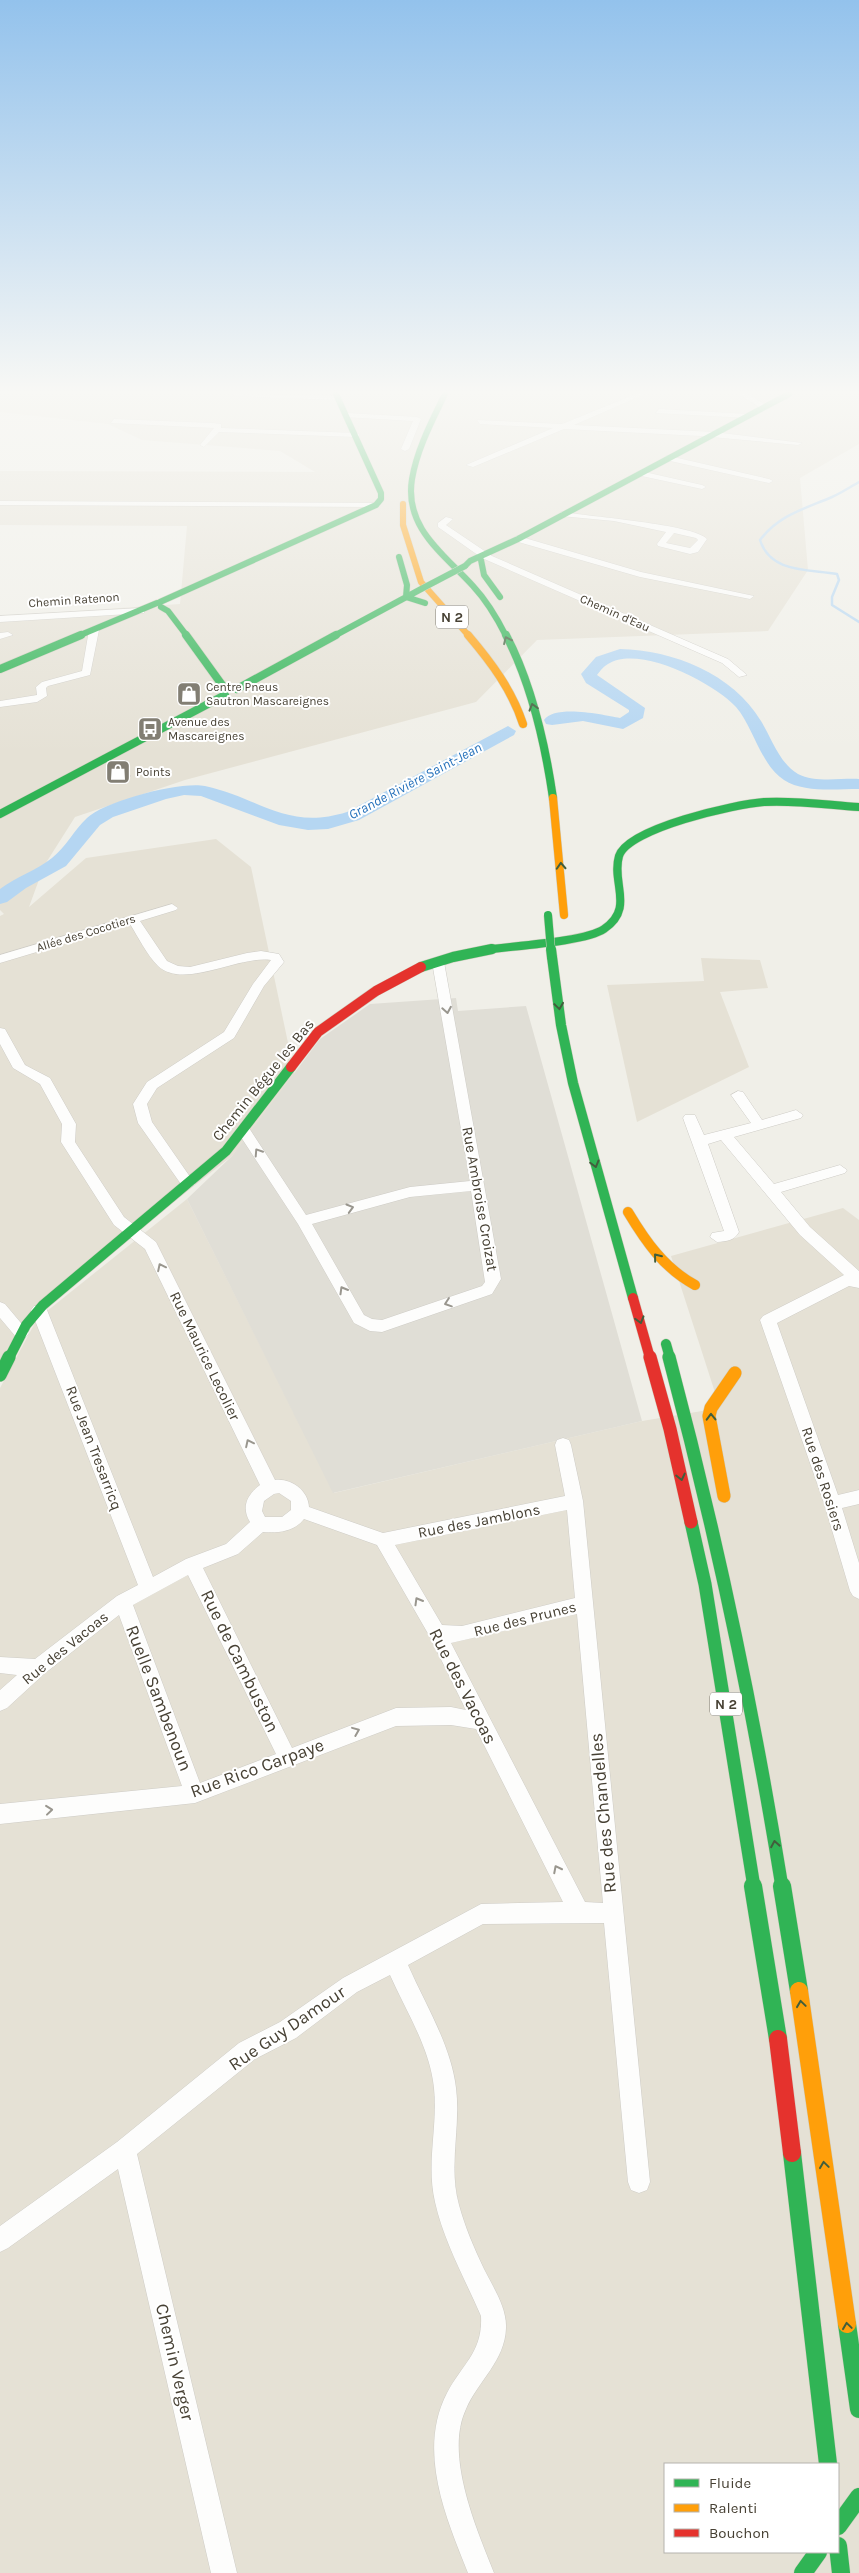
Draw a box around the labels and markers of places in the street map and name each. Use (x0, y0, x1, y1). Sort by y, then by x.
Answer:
place label: Centre Pneus Sautron Mascareignes (206, 680, 329, 708)
shop icon: Centre Pneus Sautron Mascareignes (176, 681, 202, 707)
place label: Avenue des Mascareignes (168, 715, 244, 743)
bus stop icon: Avenue des Mascareignes (137, 716, 163, 742)
shop icon: Points (105, 759, 131, 785)
place label: Points (136, 765, 171, 779)

